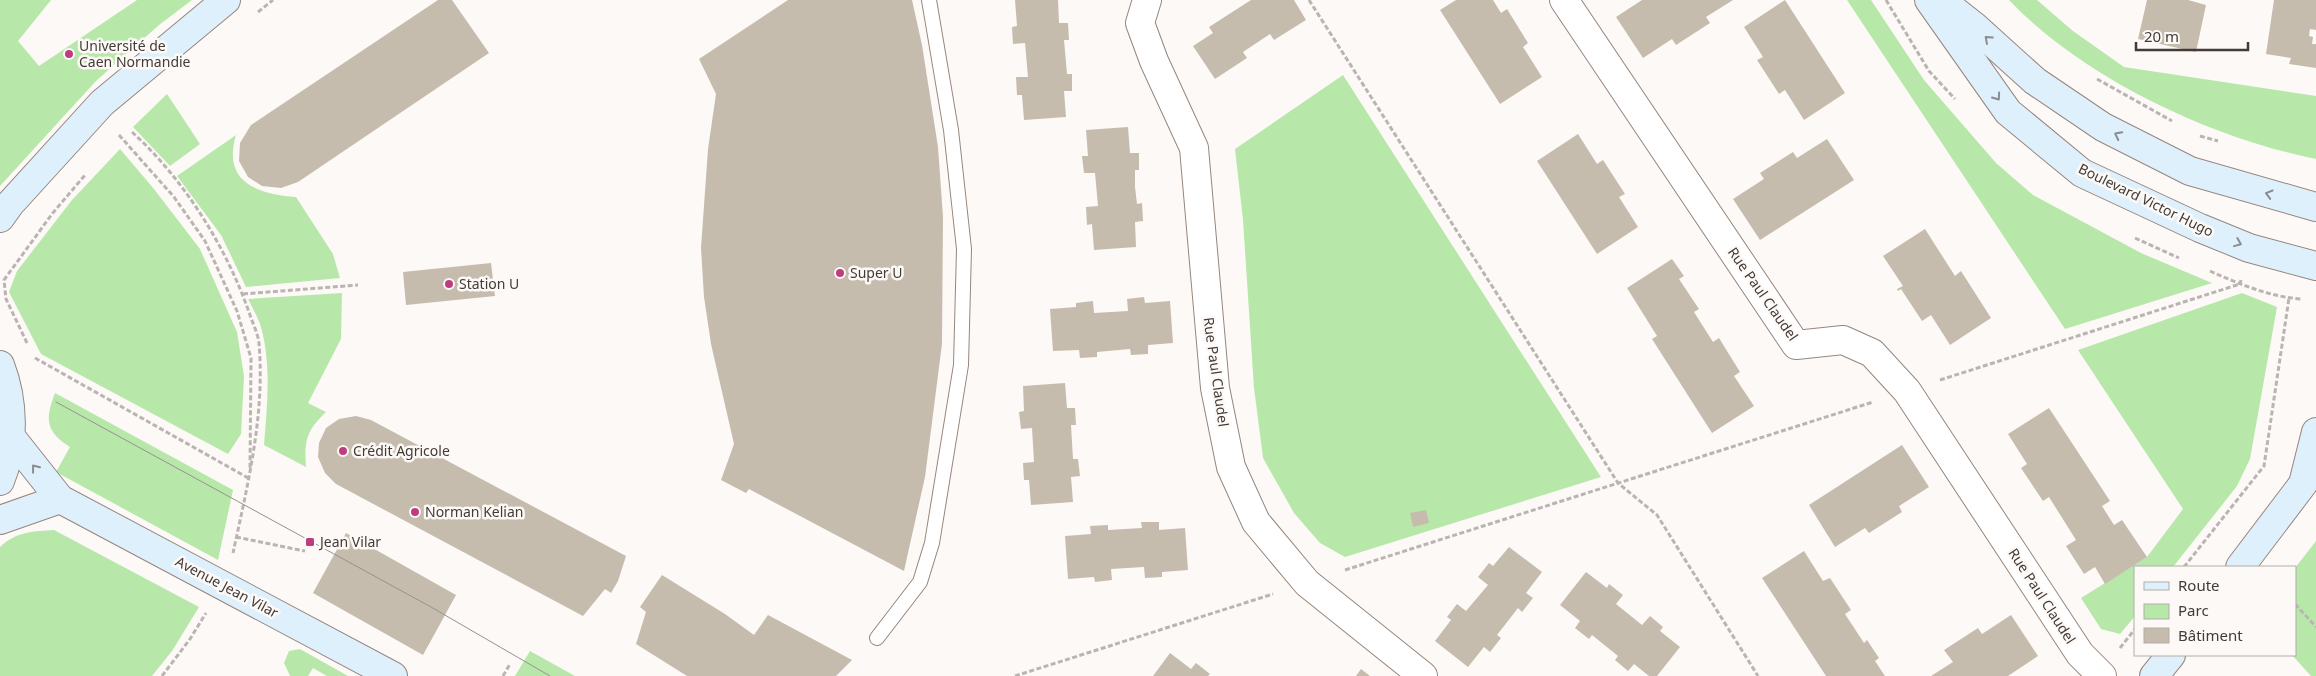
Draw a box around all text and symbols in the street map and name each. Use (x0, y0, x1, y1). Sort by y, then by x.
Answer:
scale bar (2136, 20, 2248, 52)
text: 20 m (2144, 26, 2179, 46)
one-way arrow (1985, 35, 1994, 44)
place label: Université de Caen Normandie (79, 36, 191, 71)
marker: Université de Caen Normandie (63, 48, 75, 60)
one-way arrow (1992, 91, 2000, 100)
one-way arrow (2115, 131, 2124, 141)
street label: Boulevard Victor Hugo (2076, 159, 2217, 241)
one-way arrow (2265, 189, 2274, 199)
one-way arrow (2233, 237, 2242, 247)
street label: Rue Paul Claudel (1724, 243, 1803, 344)
place label: Super U (850, 263, 903, 282)
marker: Super U (834, 267, 846, 279)
place label: Station U (459, 274, 519, 293)
marker: Station U (443, 278, 455, 290)
street label: Rue Paul Claudel (1199, 316, 1234, 428)
place label: Crédit Agricole (353, 441, 450, 460)
marker: Crédit Agricole (337, 445, 349, 457)
one-way arrow (33, 465, 41, 474)
place label: Norman Kelian (425, 502, 523, 521)
marker: Norman Kelian (409, 506, 421, 518)
place label: Jean Vilar (318, 532, 381, 551)
marker: Jean Vilar (304, 536, 316, 548)
street label: Rue Paul Claudel (2004, 544, 2080, 647)
street label: Avenue Jean Vilar (172, 551, 282, 622)
legend (2134, 566, 2296, 656)
text: Route (2178, 575, 2220, 595)
text: Parc (2178, 600, 2209, 620)
text: Bâtiment (2178, 625, 2243, 645)

